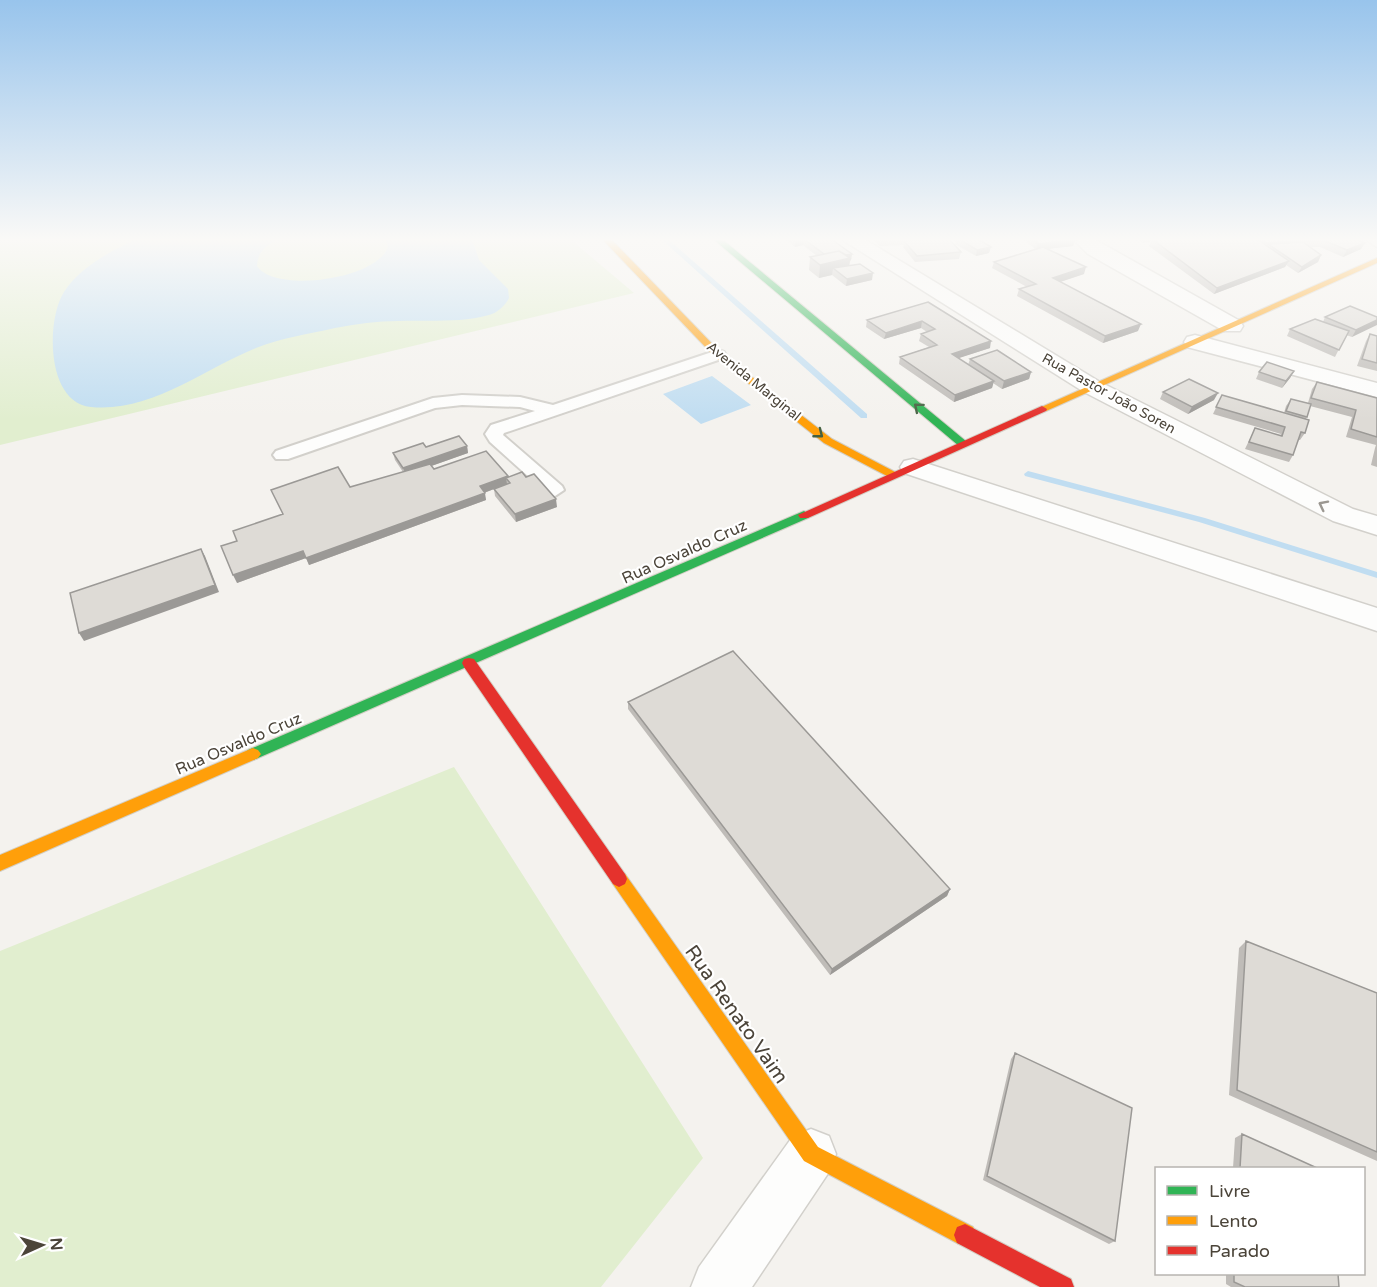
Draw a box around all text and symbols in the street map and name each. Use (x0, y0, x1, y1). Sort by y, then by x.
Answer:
street label: Avenida Marginal (703, 338, 804, 425)
street label: Rua Pastor João Soren (1039, 350, 1179, 437)
one-way arrow (914, 403, 925, 414)
one-way arrow (813, 427, 824, 438)
one-way arrow (1318, 500, 1329, 512)
street label: Rua Osvaldo Cruz (619, 515, 750, 589)
street label: Rua Osvaldo Cruz (172, 708, 304, 779)
street label: Rua Renato Vaim (679, 941, 793, 1089)
legend (1155, 1167, 1365, 1275)
text: Livre (1209, 1180, 1250, 1202)
text: Lento (1209, 1210, 1258, 1232)
north arrow (12, 1215, 72, 1275)
text: N (46, 1237, 66, 1251)
text: Parado (1209, 1240, 1270, 1262)

